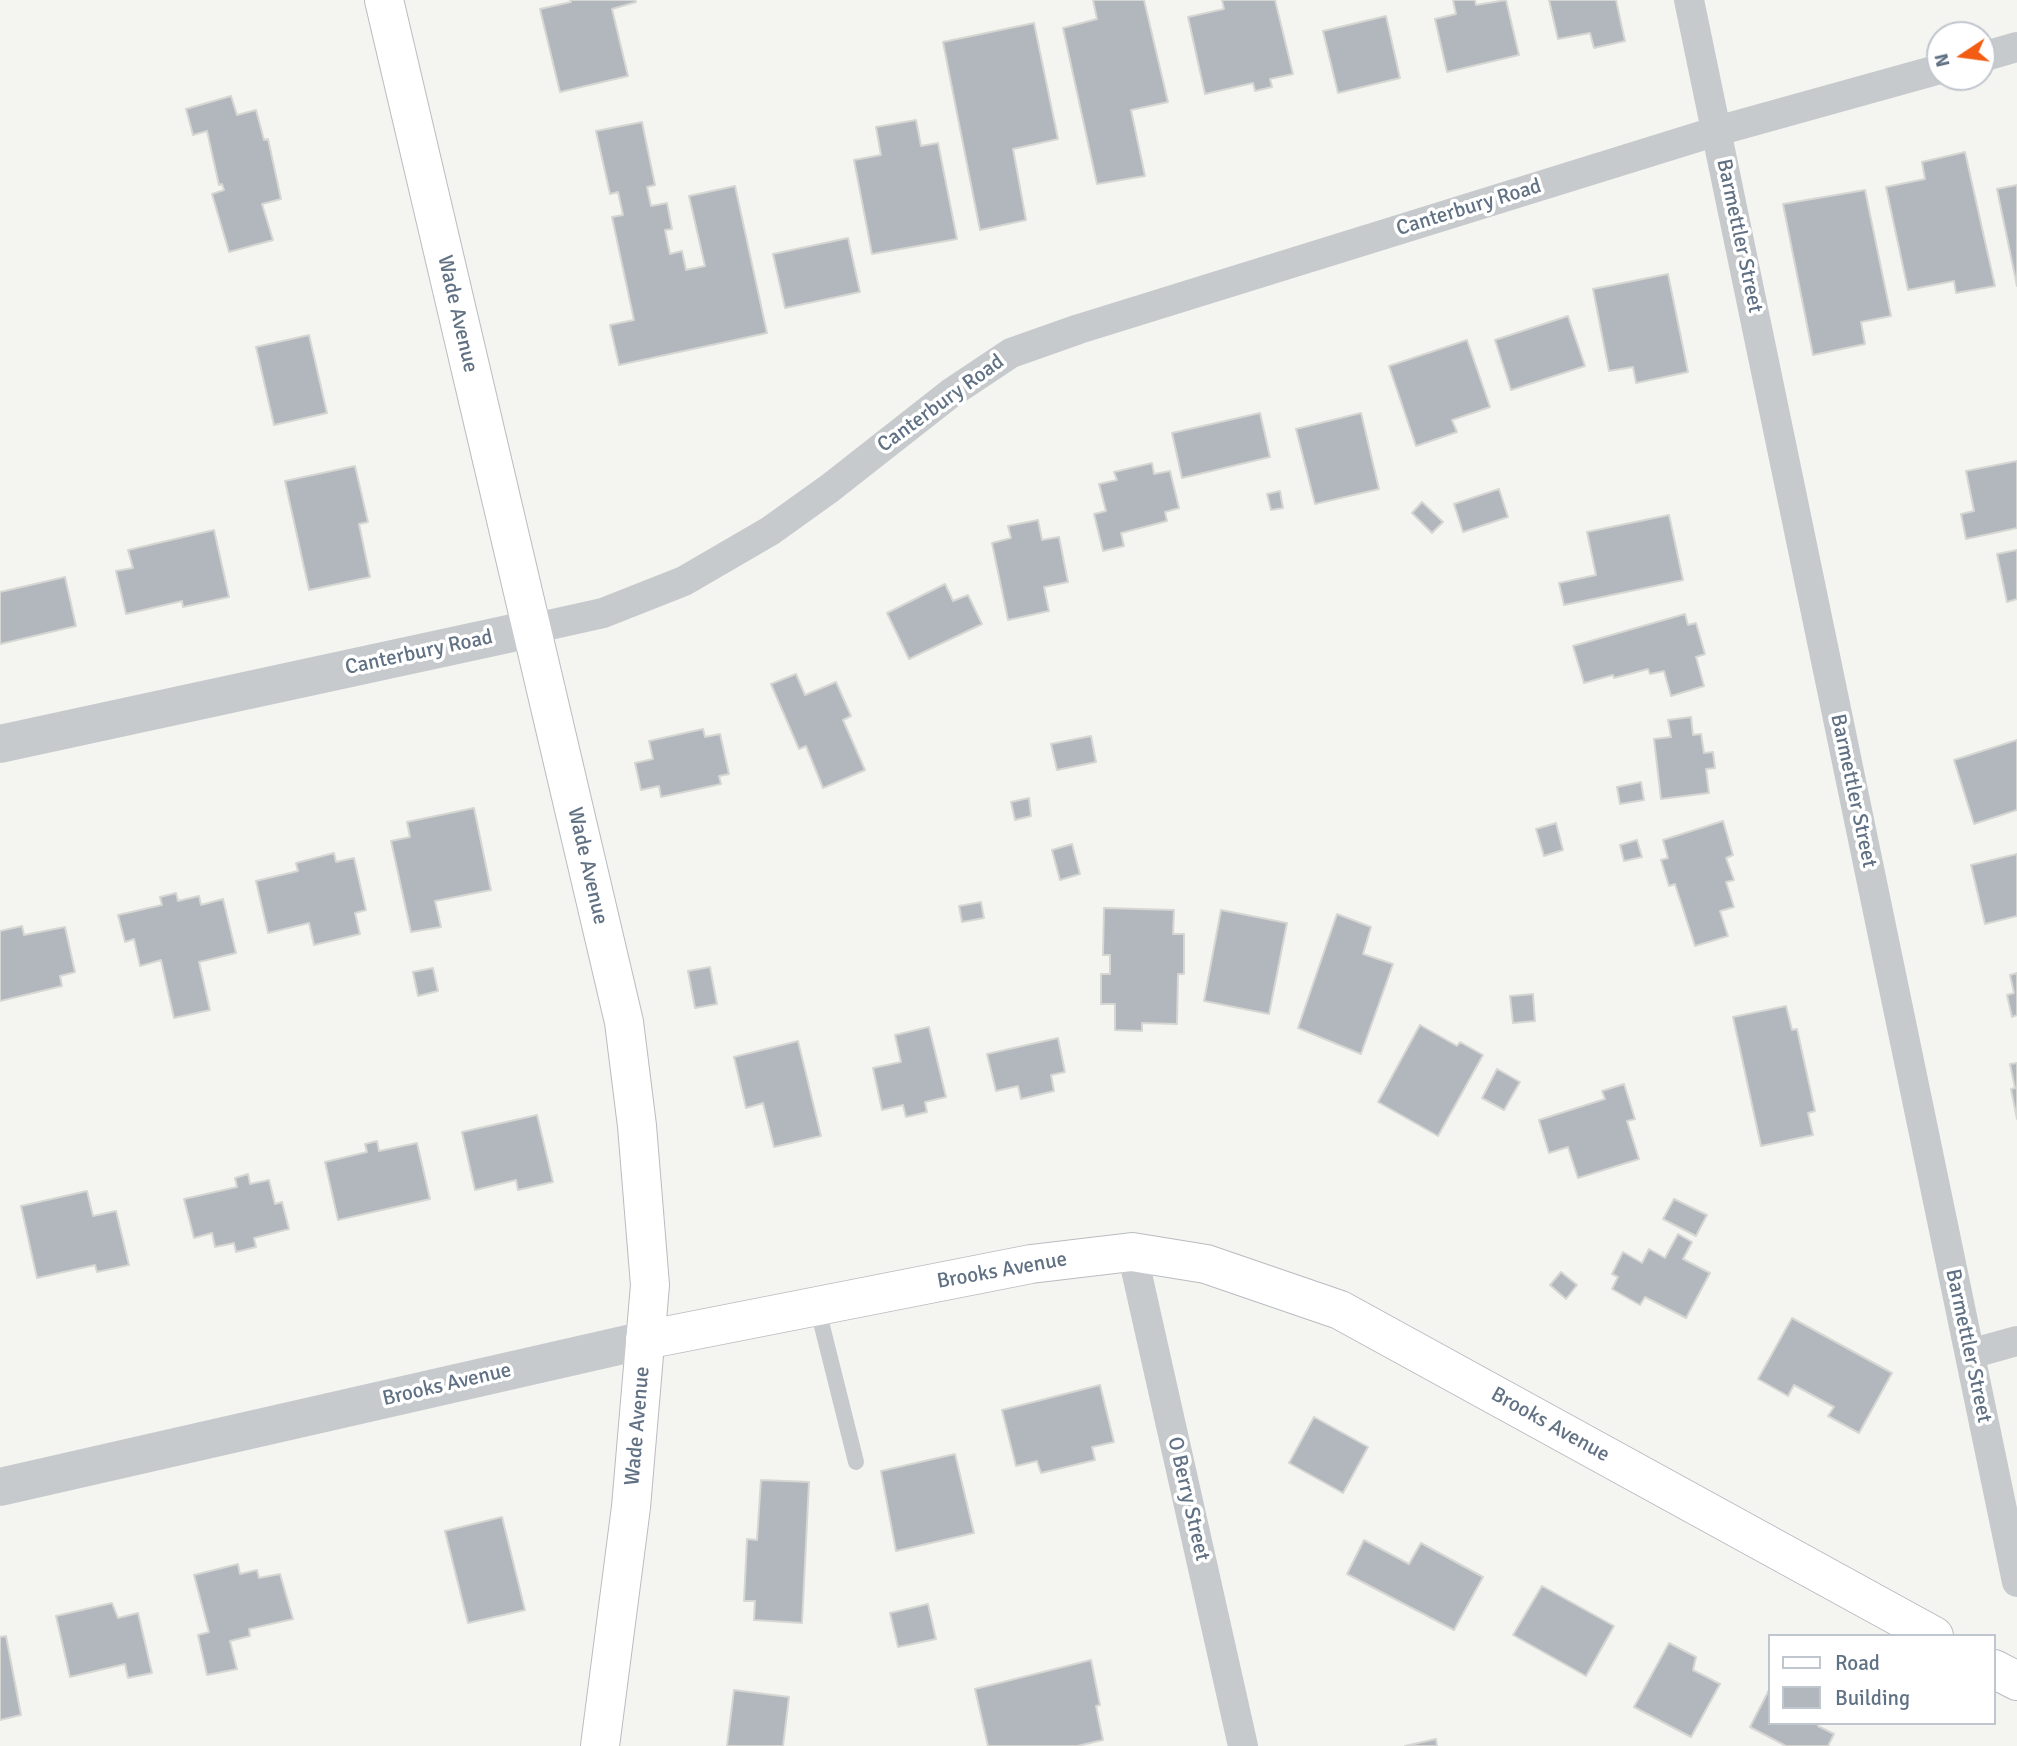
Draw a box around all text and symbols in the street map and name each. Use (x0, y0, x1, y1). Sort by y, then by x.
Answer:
north arrow (1926, 21, 1996, 91)
text: N (1929, 51, 1956, 69)
street label: Barmettler Street (1710, 157, 1768, 315)
street label: Canterbury Road (1393, 174, 1545, 242)
street label: Wade Avenue (431, 253, 483, 375)
street label: Canterbury Road (873, 350, 1009, 458)
street label: Canterbury Road (343, 625, 495, 681)
street label: Barmettler Street (1824, 712, 1882, 870)
street label: Wade Avenue (561, 805, 613, 927)
street label: Brooks Avenue (935, 1247, 1069, 1295)
street label: Barmettler Street (1939, 1267, 1997, 1425)
street label: Brooks Avenue (380, 1358, 514, 1412)
street label: Wade Avenue (620, 1365, 656, 1487)
street label: Brooks Avenue (1486, 1382, 1614, 1468)
street label: O Berry Street (1161, 1434, 1215, 1564)
legend (1769, 1634, 1996, 1725)
text: Road (1835, 1650, 1880, 1676)
text: Building (1835, 1685, 1910, 1711)

